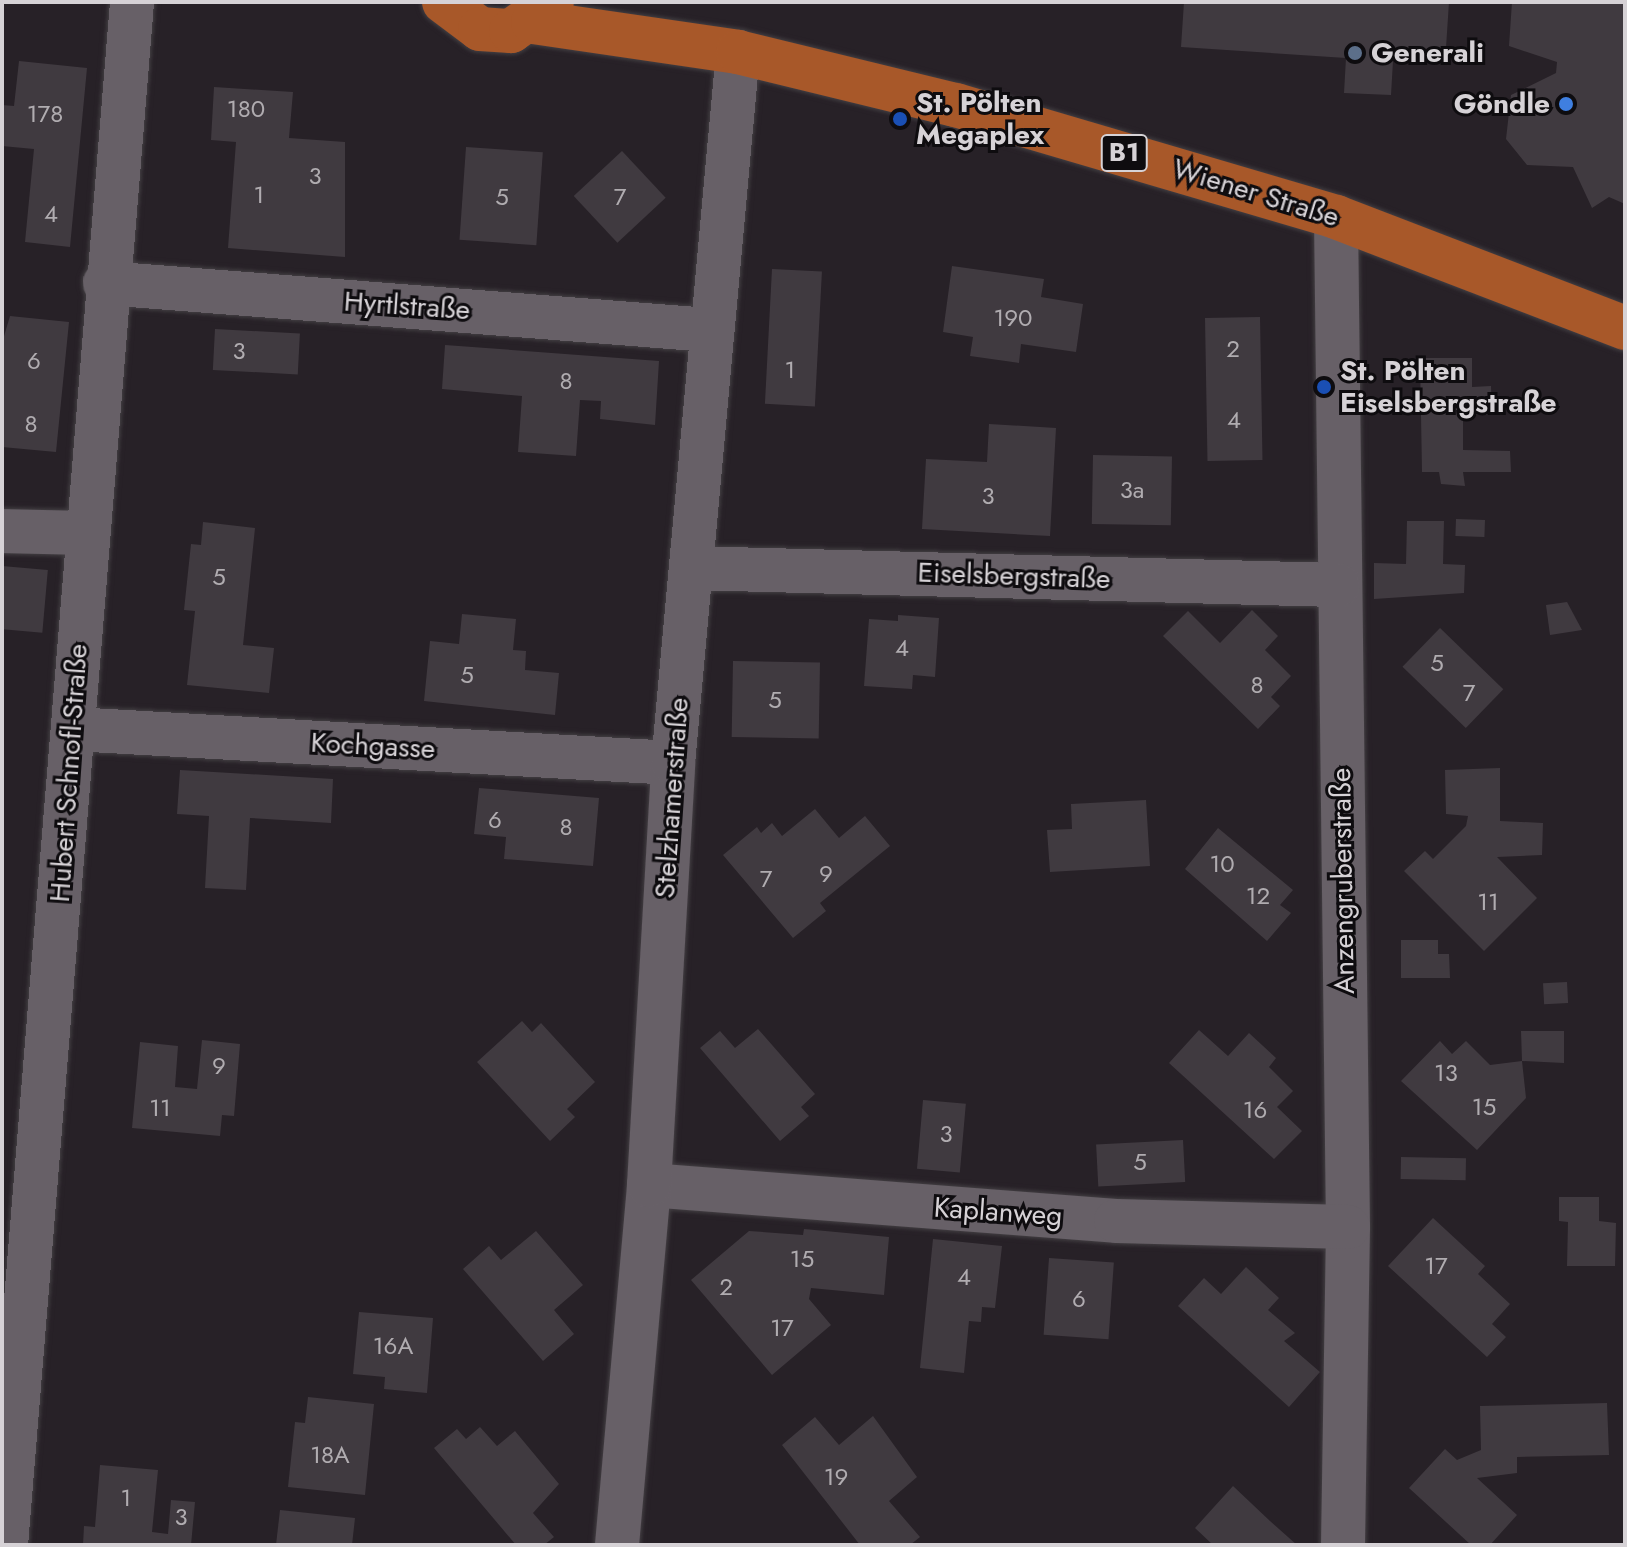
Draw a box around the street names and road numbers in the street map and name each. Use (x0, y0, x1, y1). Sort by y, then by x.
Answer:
road number: B1 (1100, 131, 1148, 175)
street label: Wiener Straße (1169, 152, 1343, 234)
street label: Hyrtlstraße (343, 285, 471, 327)
street label: Eiselsbergstraße (917, 556, 1111, 596)
street label: Hubert Schnofl-Straße (43, 643, 95, 903)
street label: Stelzhamerstraße (648, 696, 696, 900)
street label: Kochgasse (310, 726, 436, 766)
street label: Anzengruberstraße (1324, 768, 1362, 994)
street label: Kaplanweg (933, 1191, 1063, 1233)

